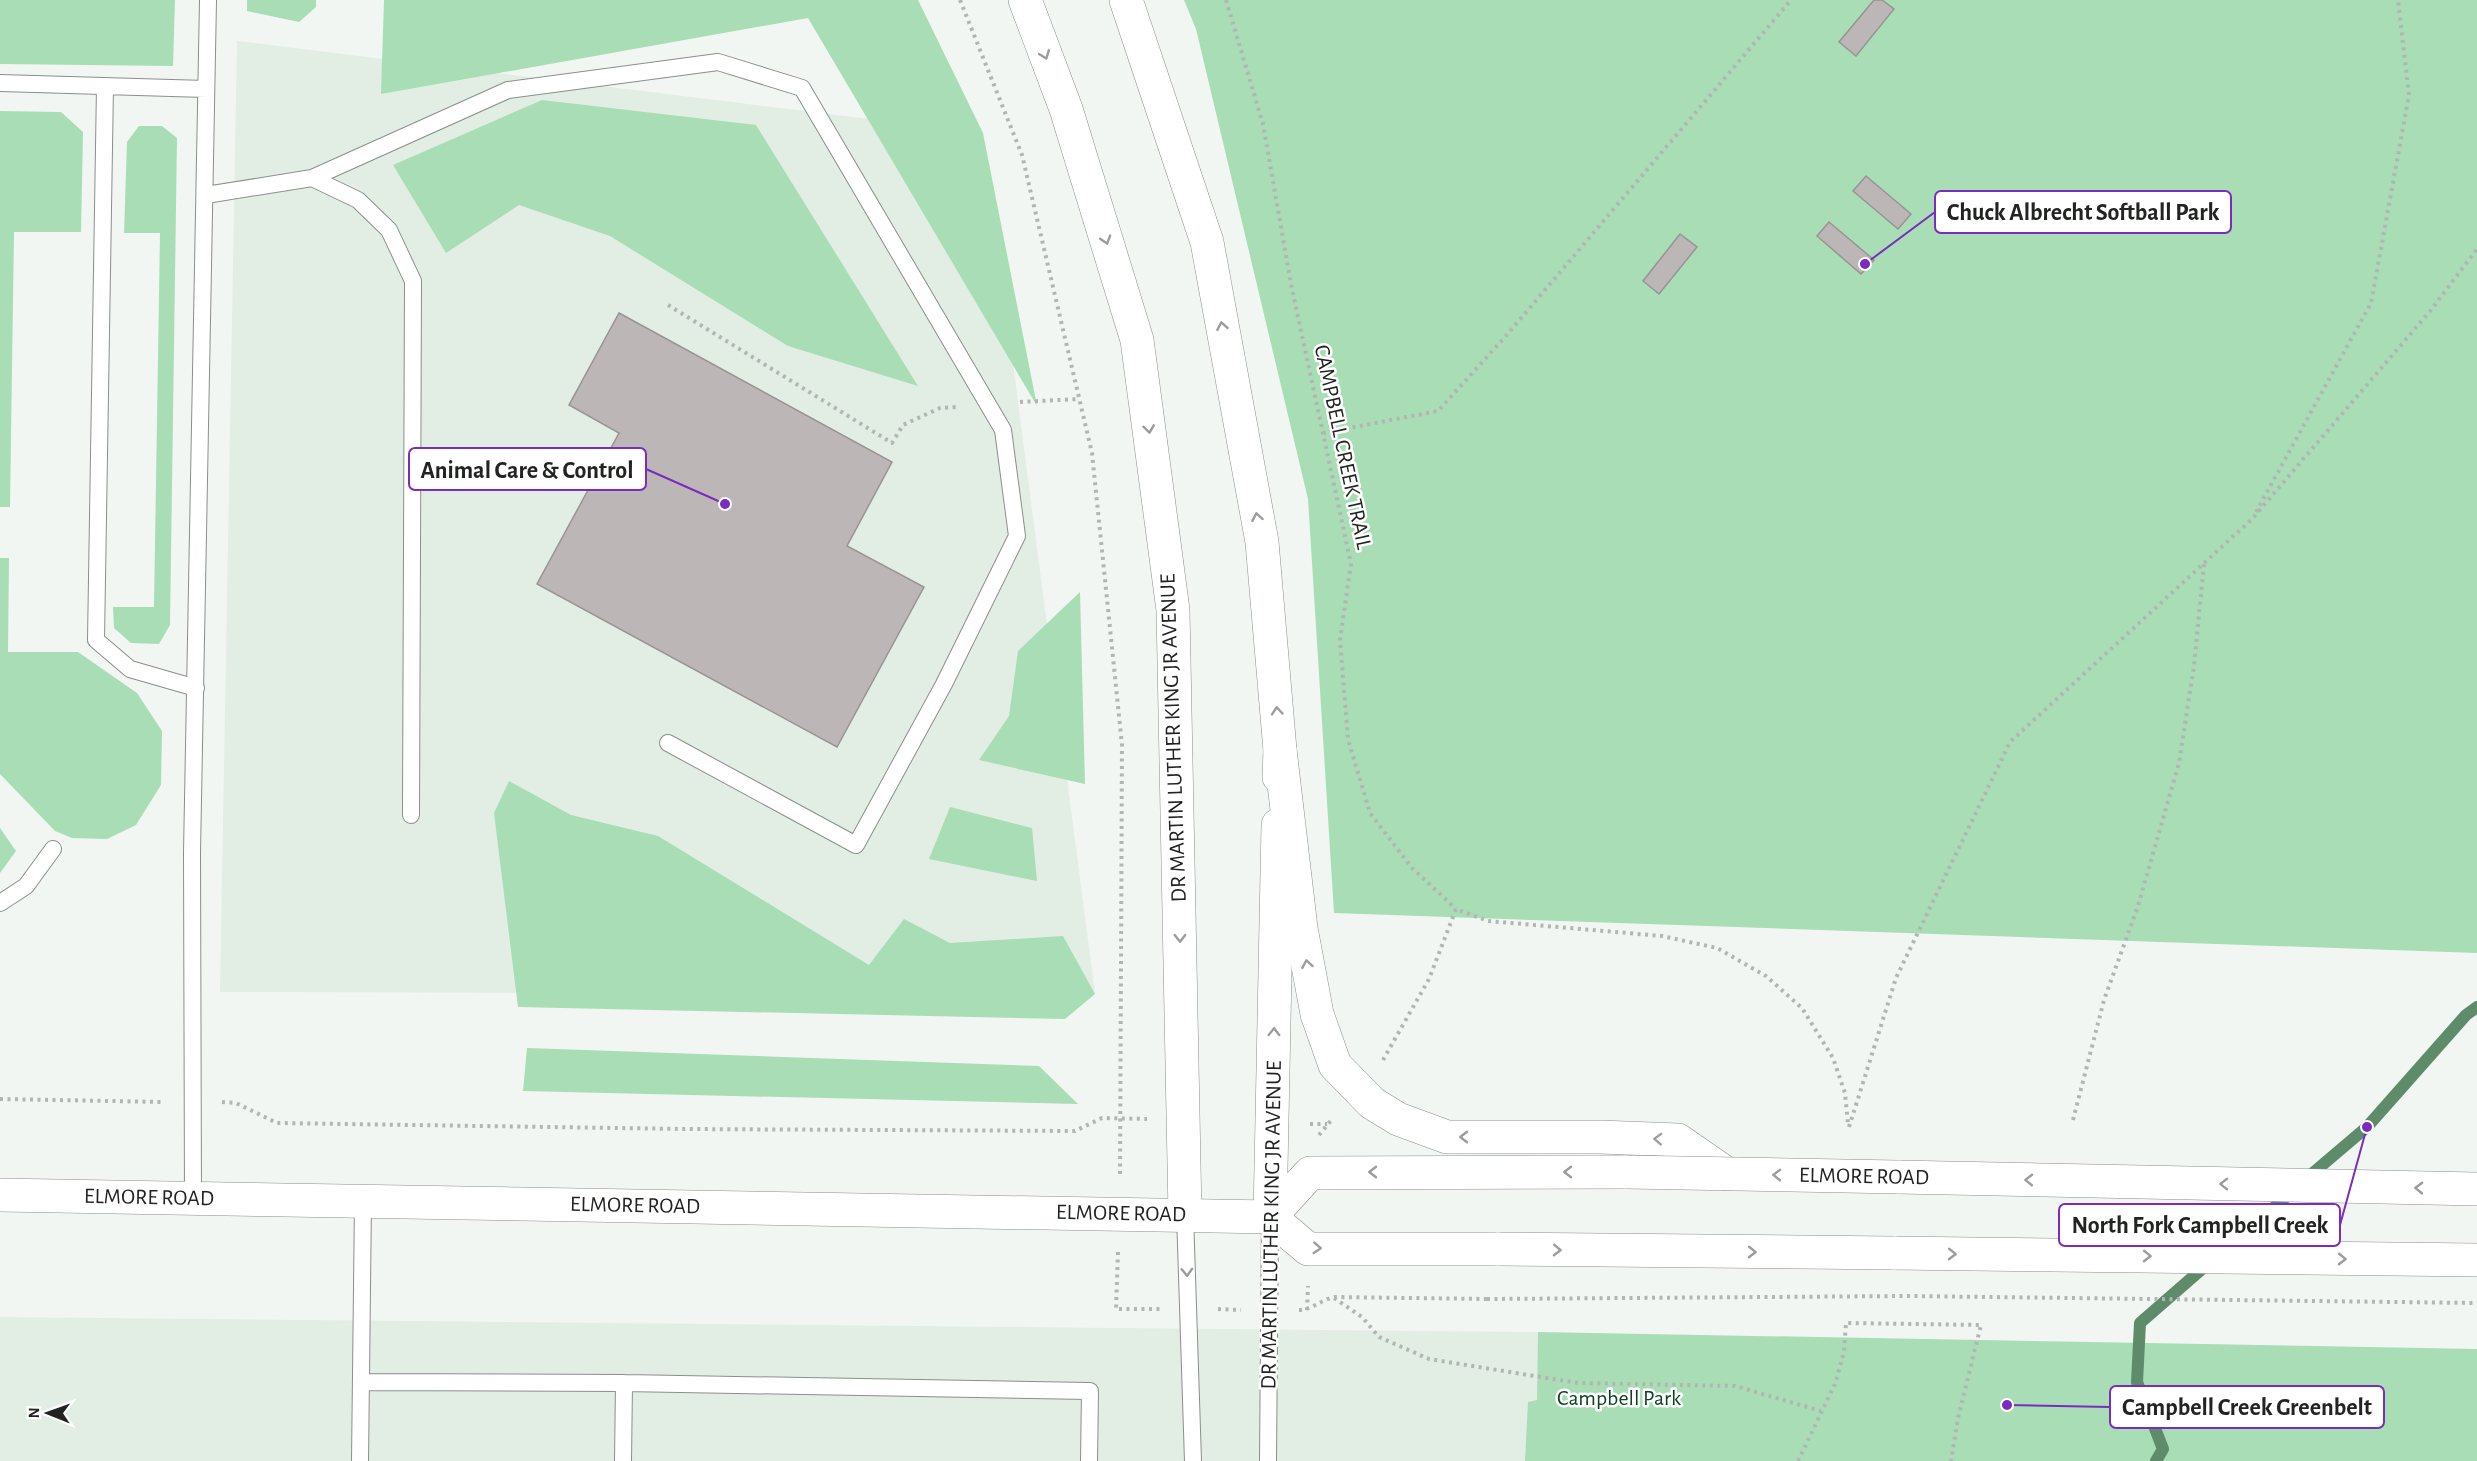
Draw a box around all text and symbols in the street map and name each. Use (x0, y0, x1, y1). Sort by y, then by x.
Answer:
one-way arrow (1038, 49, 1051, 59)
callout: Chuck Albrecht Softball Park (1935, 191, 2231, 233)
text: Chuck Albrecht Softball Park (1947, 201, 2219, 225)
one-way arrow (1099, 234, 1111, 245)
one-way arrow (1216, 321, 1229, 331)
street label: CAMPBELL CREEK TRAIL (1311, 343, 1376, 552)
one-way arrow (1142, 425, 1154, 434)
callout: Animal Care & Control (409, 448, 646, 490)
text: Animal Care & Control (421, 459, 633, 483)
one-way arrow (1251, 513, 1264, 523)
street label: DR MARTIN LUTHER KING JR AVENUE (1156, 573, 1190, 903)
one-way arrow (1270, 707, 1283, 716)
one-way arrow (1174, 933, 1186, 942)
one-way arrow (1302, 959, 1314, 968)
one-way arrow (1268, 1028, 1280, 1037)
street label: DR MARTIN LUTHER KING JR AVENUE (1257, 1060, 1285, 1390)
one-way arrow (1459, 1131, 1468, 1143)
one-way arrow (1654, 1133, 1663, 1145)
street label: ELMORE ROAD (1799, 1164, 1929, 1188)
one-way arrow (1369, 1166, 1378, 1179)
one-way arrow (1564, 1166, 1573, 1178)
one-way arrow (1772, 1169, 1781, 1181)
one-way arrow (2024, 1173, 2033, 1186)
one-way arrow (2219, 1177, 2228, 1190)
one-way arrow (2414, 1181, 2423, 1194)
street label: ELMORE ROAD (84, 1185, 214, 1209)
street label: ELMORE ROAD (570, 1193, 700, 1217)
street label: ELMORE ROAD (1056, 1201, 1186, 1225)
callout: North Fork Campbell Creek (2059, 1204, 2340, 1246)
text: North Fork Campbell Creek (2071, 1214, 2329, 1238)
one-way arrow (1313, 1242, 1322, 1255)
one-way arrow (1553, 1244, 1562, 1256)
one-way arrow (1748, 1246, 1757, 1258)
one-way arrow (1947, 1248, 1956, 1260)
one-way arrow (2142, 1250, 2151, 1262)
one-way arrow (2337, 1252, 2346, 1265)
one-way arrow (1181, 1268, 1194, 1277)
north arrow (18, 1383, 78, 1443)
callout: Campbell Creek Greenbelt (2110, 1386, 2384, 1428)
park label: Campbell Park (1557, 1387, 1681, 1409)
text: Campbell Creek Greenbelt (2122, 1396, 2372, 1420)
text: N (26, 1407, 42, 1418)

